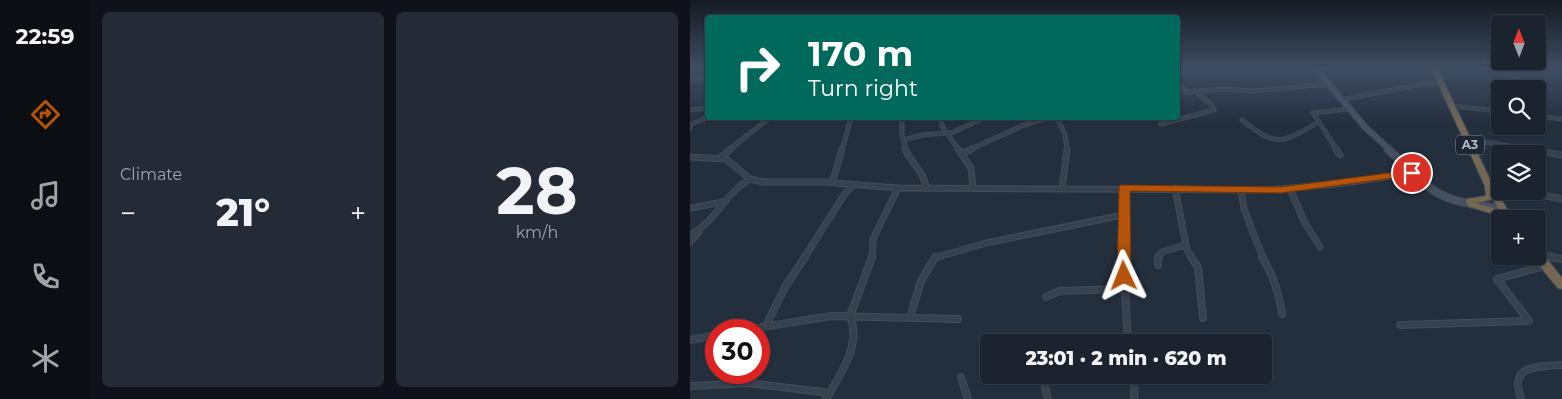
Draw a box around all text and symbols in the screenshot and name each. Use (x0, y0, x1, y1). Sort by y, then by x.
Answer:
north arrow (1491, 15, 1546, 70)
map controls (1491, 15, 1546, 265)
text: 22:59 (16, 23, 74, 50)
text: 170 m (808, 32, 913, 75)
icon: right (725, 35, 790, 100)
text: Turn right (808, 75, 918, 102)
button: search (1491, 80, 1546, 135)
icon: directions (28, 97, 63, 132)
road number: A3 (1456, 136, 1484, 154)
button: layers (1491, 145, 1546, 200)
text: 28 (496, 151, 578, 230)
pin (1391, 152, 1433, 194)
icon: arrive (1398, 159, 1426, 187)
text: Climate (120, 165, 182, 184)
icon: music (28, 178, 63, 213)
text: 21° (216, 189, 270, 236)
text: − (120, 196, 136, 230)
text: + (350, 196, 366, 230)
button: + (1491, 210, 1546, 265)
text: km/h (516, 223, 558, 242)
position arrow (1097, 249, 1149, 301)
icon: phone (28, 259, 63, 294)
speed limit sign: 30 (705, 319, 770, 384)
icon: climate (28, 341, 63, 376)
text: 23:01 · 2 min · 620 m (1025, 347, 1227, 370)

